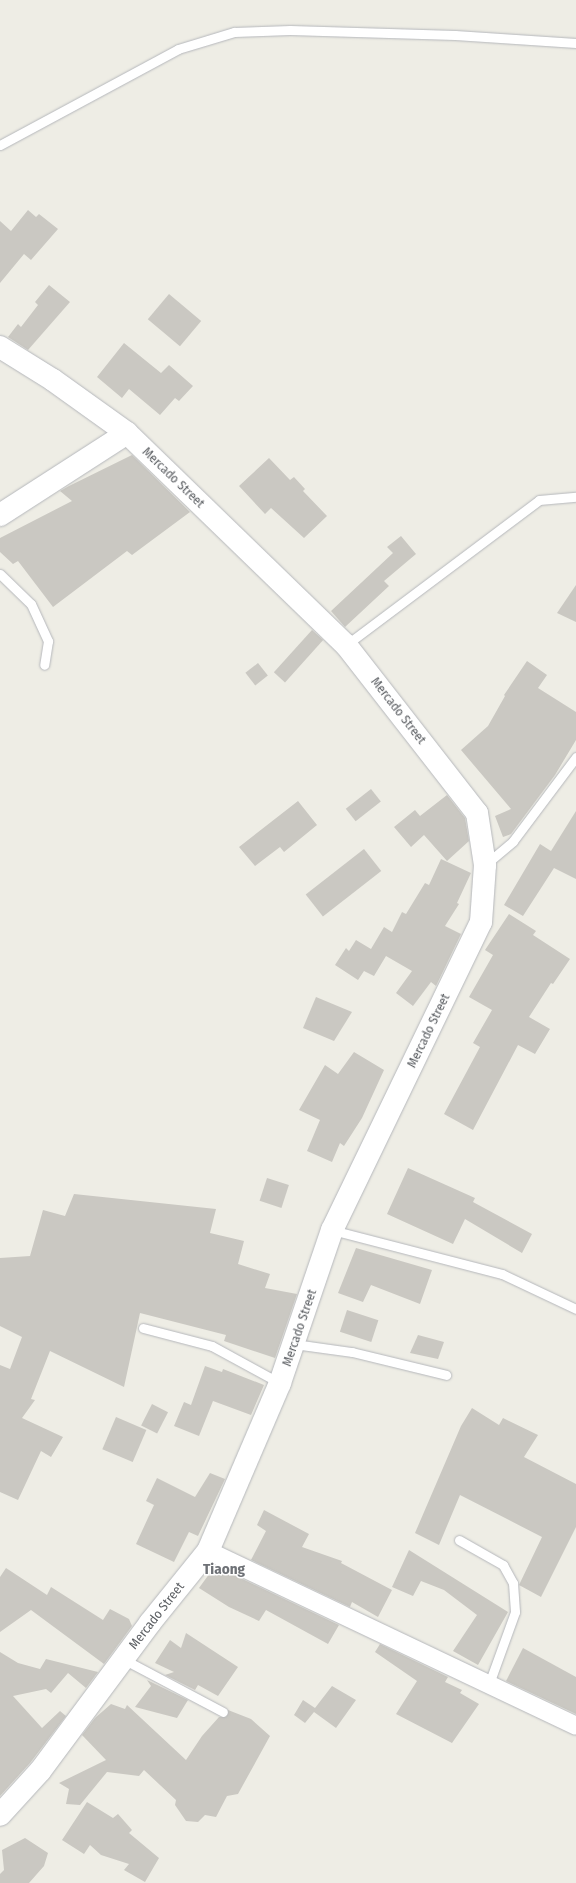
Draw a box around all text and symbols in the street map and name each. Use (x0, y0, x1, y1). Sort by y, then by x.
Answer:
street label: Mercado Street (139, 444, 207, 512)
street label: Mercado Street (367, 674, 429, 748)
street label: Mercado Street (404, 991, 454, 1071)
street label: Mercado Street (280, 1287, 320, 1369)
district label: Tiaong (203, 1561, 245, 1579)
street label: Mercado Street (126, 1579, 188, 1653)

